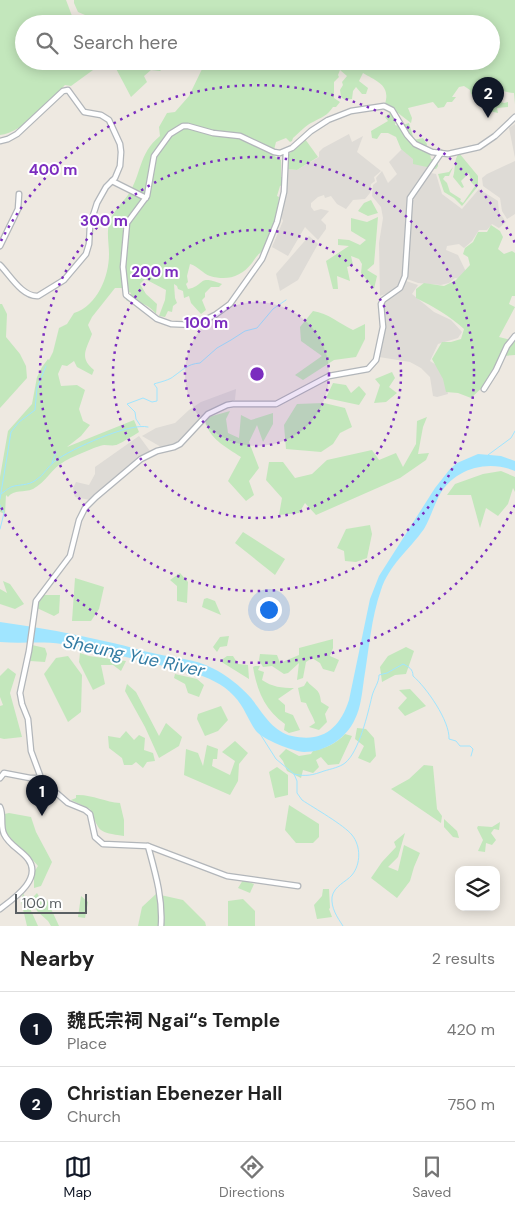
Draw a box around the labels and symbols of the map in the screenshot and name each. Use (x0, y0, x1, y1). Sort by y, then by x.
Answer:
pin: 2 (472, 77, 504, 118)
text: 400 m (29, 160, 77, 180)
text: 300 m (80, 211, 128, 231)
text: 200 m (131, 262, 179, 282)
text: 100 m (184, 313, 228, 333)
centre of rings (248, 365, 266, 383)
your location (256, 597, 282, 623)
water label: Sheung Yue River (61, 629, 208, 683)
pin: 1 (26, 775, 58, 816)
scale bar (15, 891, 88, 914)

